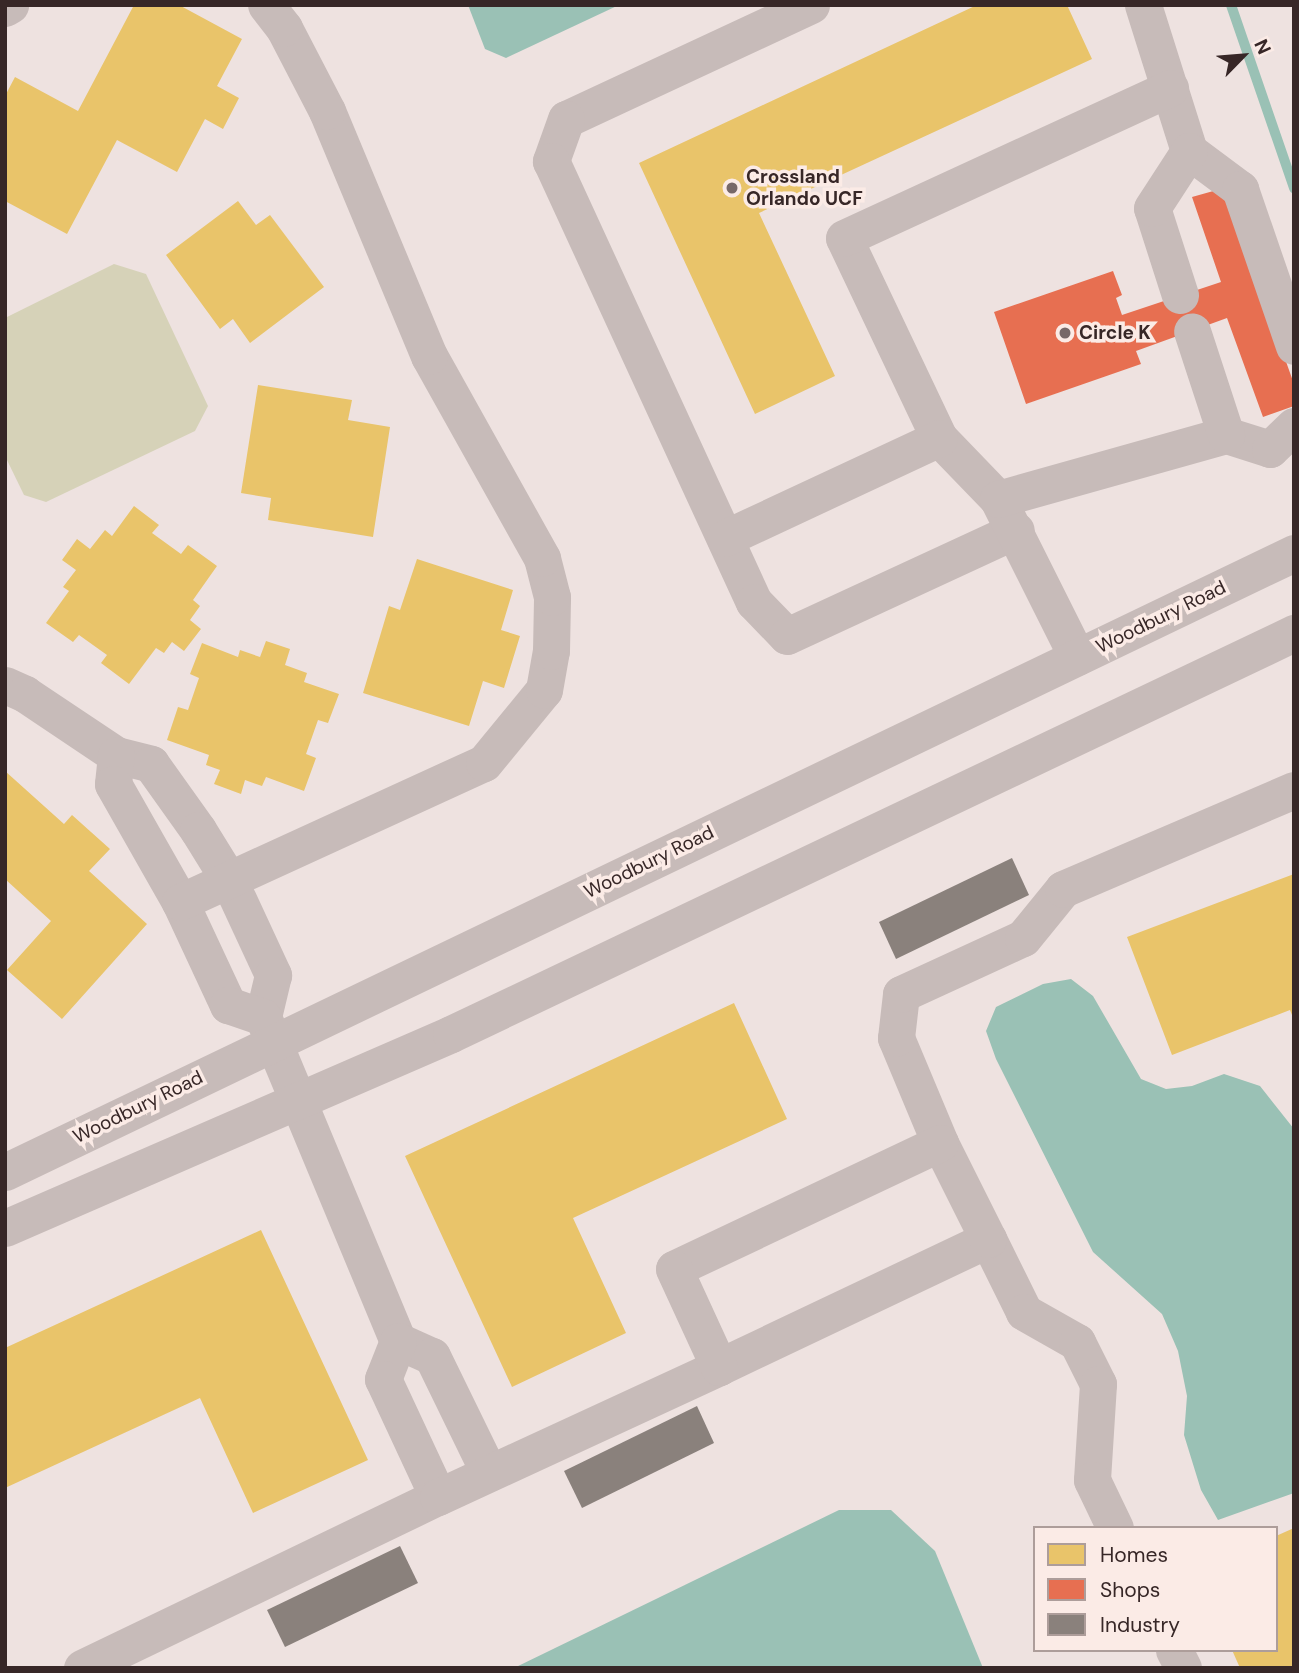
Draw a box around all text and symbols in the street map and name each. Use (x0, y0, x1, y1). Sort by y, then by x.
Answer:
north arrow (1208, 21, 1278, 91)
text: N (1248, 35, 1277, 58)
place label: Crossland Orlando UCF (746, 166, 863, 210)
marker: Crossland Orlando UCF (724, 180, 740, 196)
place label: Circle K (1079, 322, 1151, 344)
marker: Circle K (1057, 325, 1073, 341)
street label: Woodbury Road (1092, 576, 1230, 658)
street label: Woodbury Road (580, 821, 718, 903)
street label: Woodbury Road (69, 1066, 207, 1148)
legend (1033, 1526, 1278, 1652)
text: Homes (1100, 1541, 1168, 1569)
text: Shops (1100, 1576, 1160, 1604)
text: Industry (1100, 1611, 1180, 1639)

